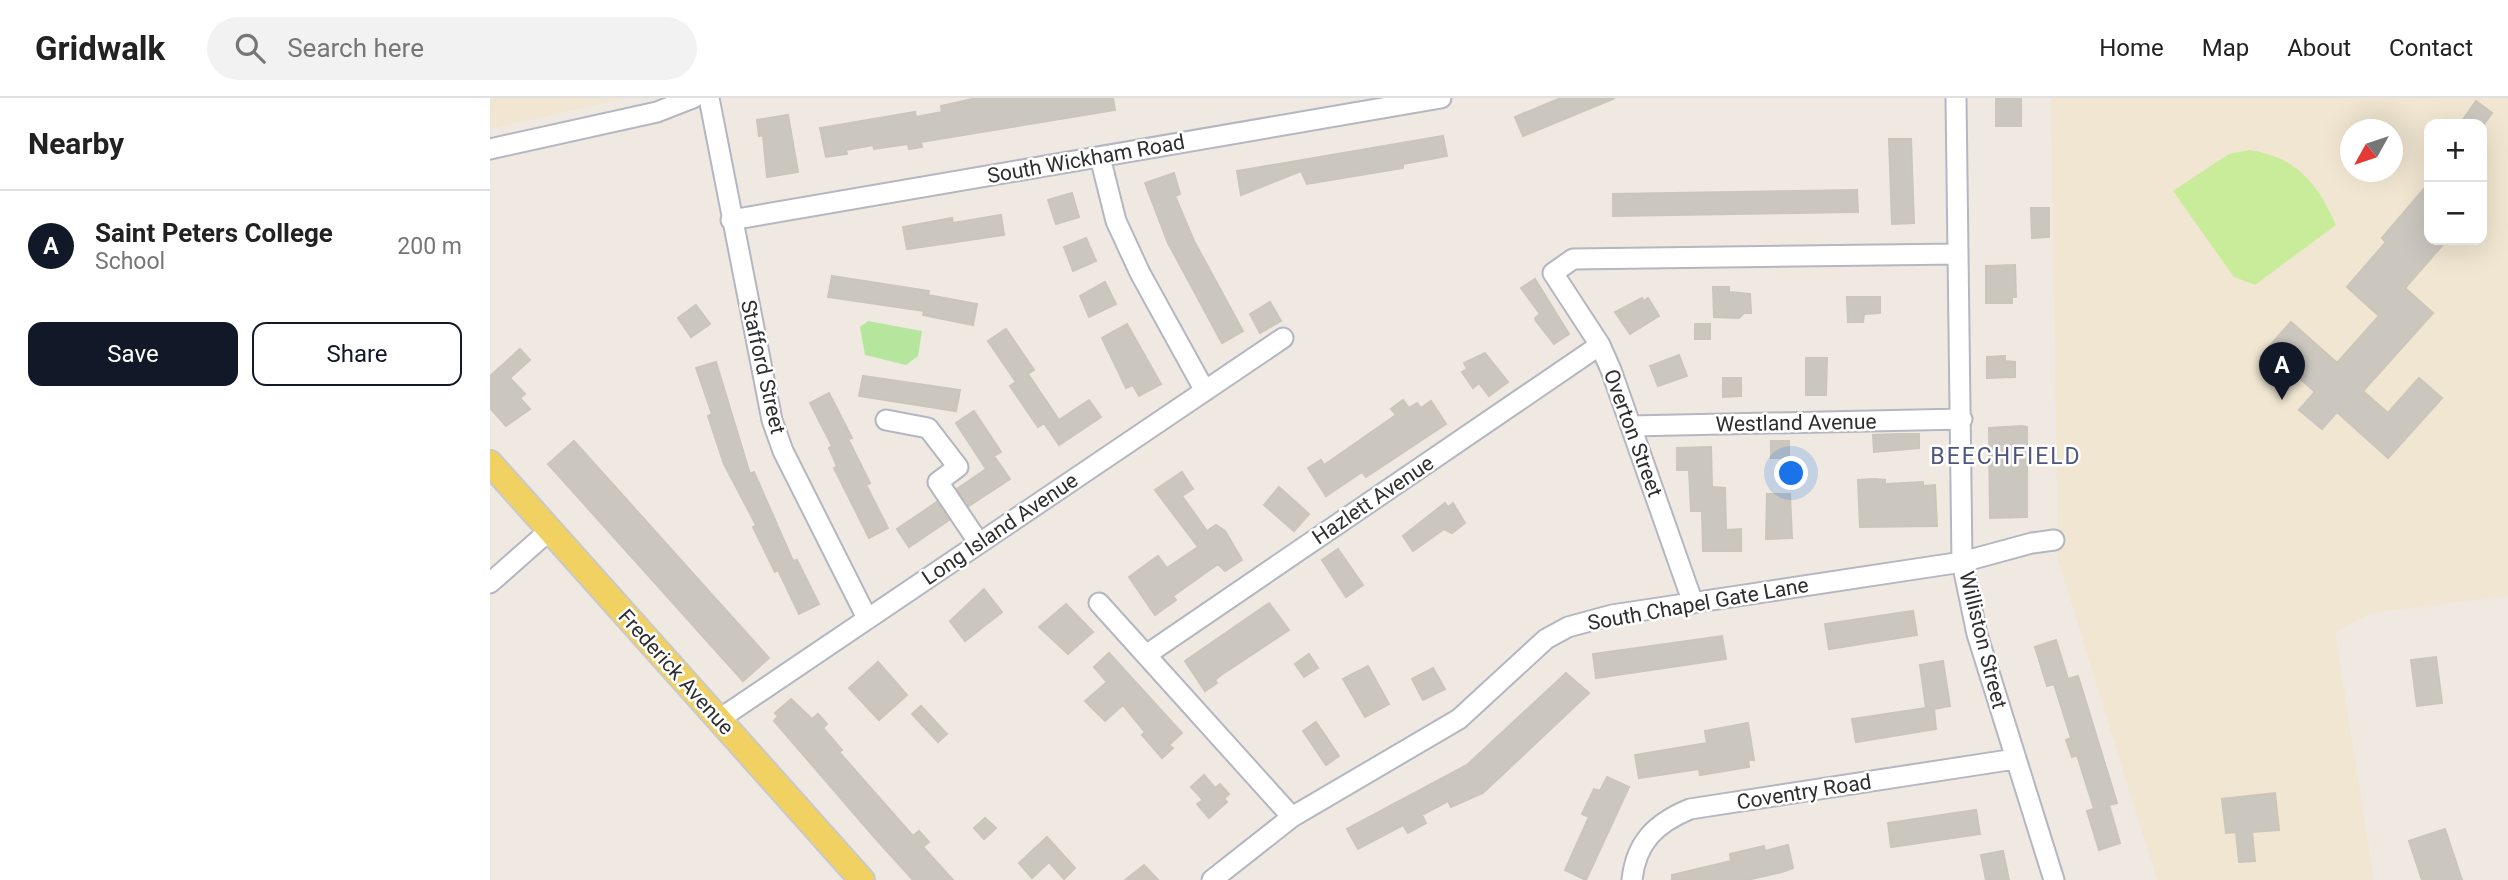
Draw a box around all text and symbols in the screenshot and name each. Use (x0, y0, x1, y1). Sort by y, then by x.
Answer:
search box (207, 17, 697, 80)
text: Gridwalk (35, 29, 165, 68)
icon: search (231, 29, 269, 67)
text: Search here (287, 33, 424, 63)
text: Home (2099, 34, 2164, 62)
text: Map (2202, 34, 2249, 62)
text: About (2287, 34, 2351, 62)
text: Contact (2389, 34, 2473, 62)
north arrow (2340, 119, 2403, 182)
map controls (2424, 119, 2487, 245)
button: + (2424, 119, 2487, 182)
text: Nearby (28, 126, 124, 161)
street label: South Wickham Road (986, 130, 1186, 188)
button: − (2424, 182, 2487, 245)
text: Saint Peters College (95, 218, 333, 248)
text: A (43, 233, 59, 260)
text: 200 m (397, 233, 462, 260)
text: School (95, 248, 165, 275)
street label: Stafford Street (736, 298, 790, 436)
button: Save (28, 322, 238, 386)
button: Share (252, 322, 462, 386)
pin: A (2259, 342, 2305, 400)
street label: Overton Street (1599, 366, 1667, 500)
street label: Westland Avenue (1715, 410, 1877, 436)
district label: BEECHFIELD (1930, 443, 2082, 470)
street label: Hazlett Avenue (1308, 451, 1438, 549)
your location (1774, 456, 1808, 490)
street label: Long Island Avenue (918, 468, 1082, 590)
street label: Williston Street (1954, 569, 2012, 711)
street label: South Chapel Gate Lane (1586, 573, 1810, 635)
street label: Frederick Avenue (614, 604, 738, 740)
street label: Coventry Road (1735, 770, 1873, 814)

